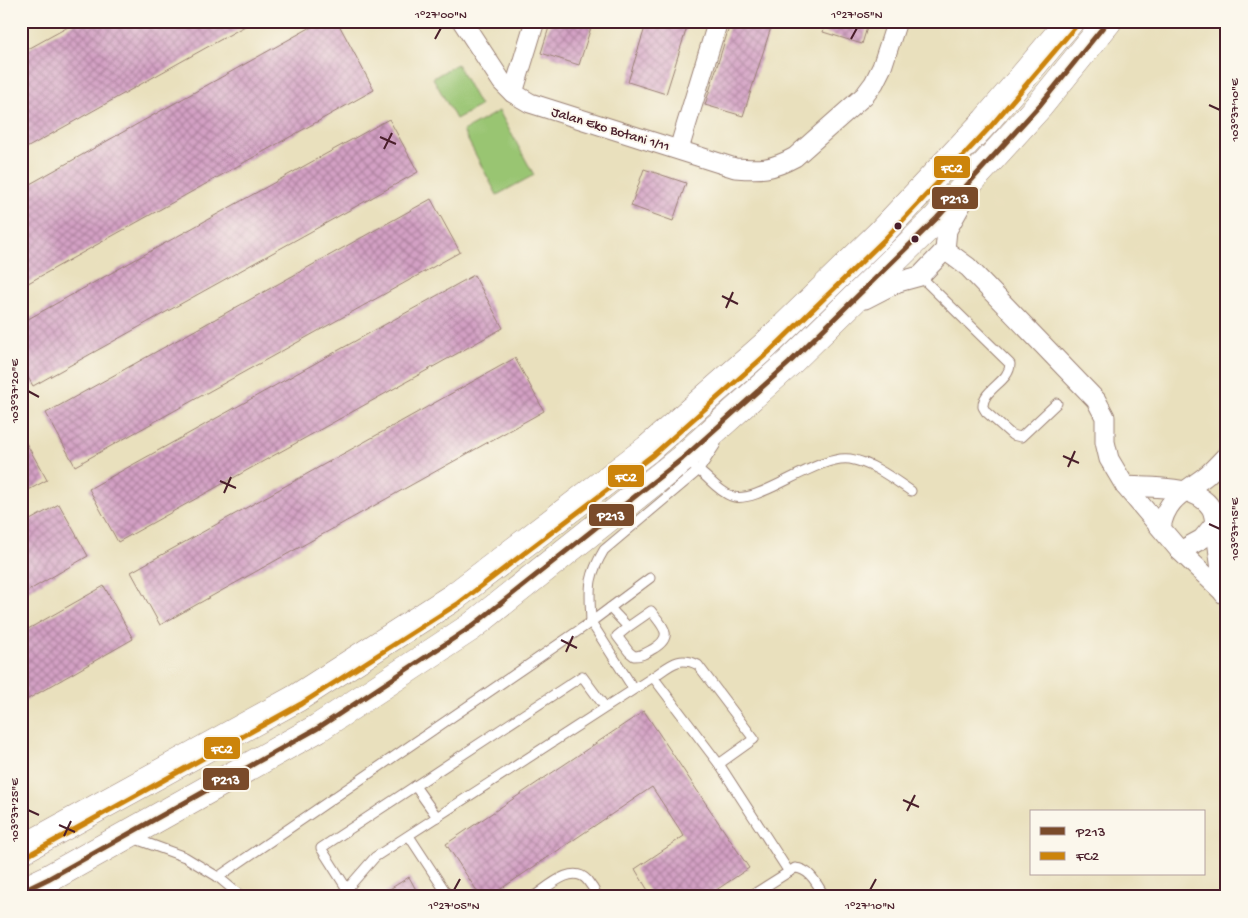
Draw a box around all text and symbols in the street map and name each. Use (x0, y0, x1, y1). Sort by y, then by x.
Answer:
text: 1°27'00"N (414, 9, 467, 23)
text: 1°27'05"N (830, 9, 883, 23)
text: 103°37'10"E (1229, 78, 1243, 142)
street label: Jalan Eko Botani 1/11 (549, 104, 671, 156)
line badge: FC2 (933, 155, 971, 179)
text: FC2 (940, 161, 963, 178)
line badge: P213 (931, 186, 979, 210)
text: P213 (940, 192, 969, 209)
unlabelled marker (893, 221, 903, 231)
unlabelled marker (910, 234, 920, 244)
text: 103°37'20"E (9, 359, 23, 424)
line badge: FC2 (607, 464, 645, 488)
text: FC2 (614, 470, 637, 487)
text: 103°37'15"E (1229, 497, 1243, 561)
line badge: P213 (588, 503, 635, 527)
text: P213 (596, 509, 625, 526)
line badge: FC2 (203, 736, 241, 760)
text: FC2 (210, 742, 233, 759)
line badge: P213 (202, 767, 250, 791)
text: P213 (211, 773, 240, 790)
text: 103°37'25"E (9, 778, 23, 843)
legend (1030, 810, 1206, 876)
text: P213 (1075, 824, 1106, 842)
text: FC2 (1075, 848, 1099, 866)
text: 1°27'05"N (427, 900, 480, 914)
text: 1°27'10"N (844, 900, 895, 914)

